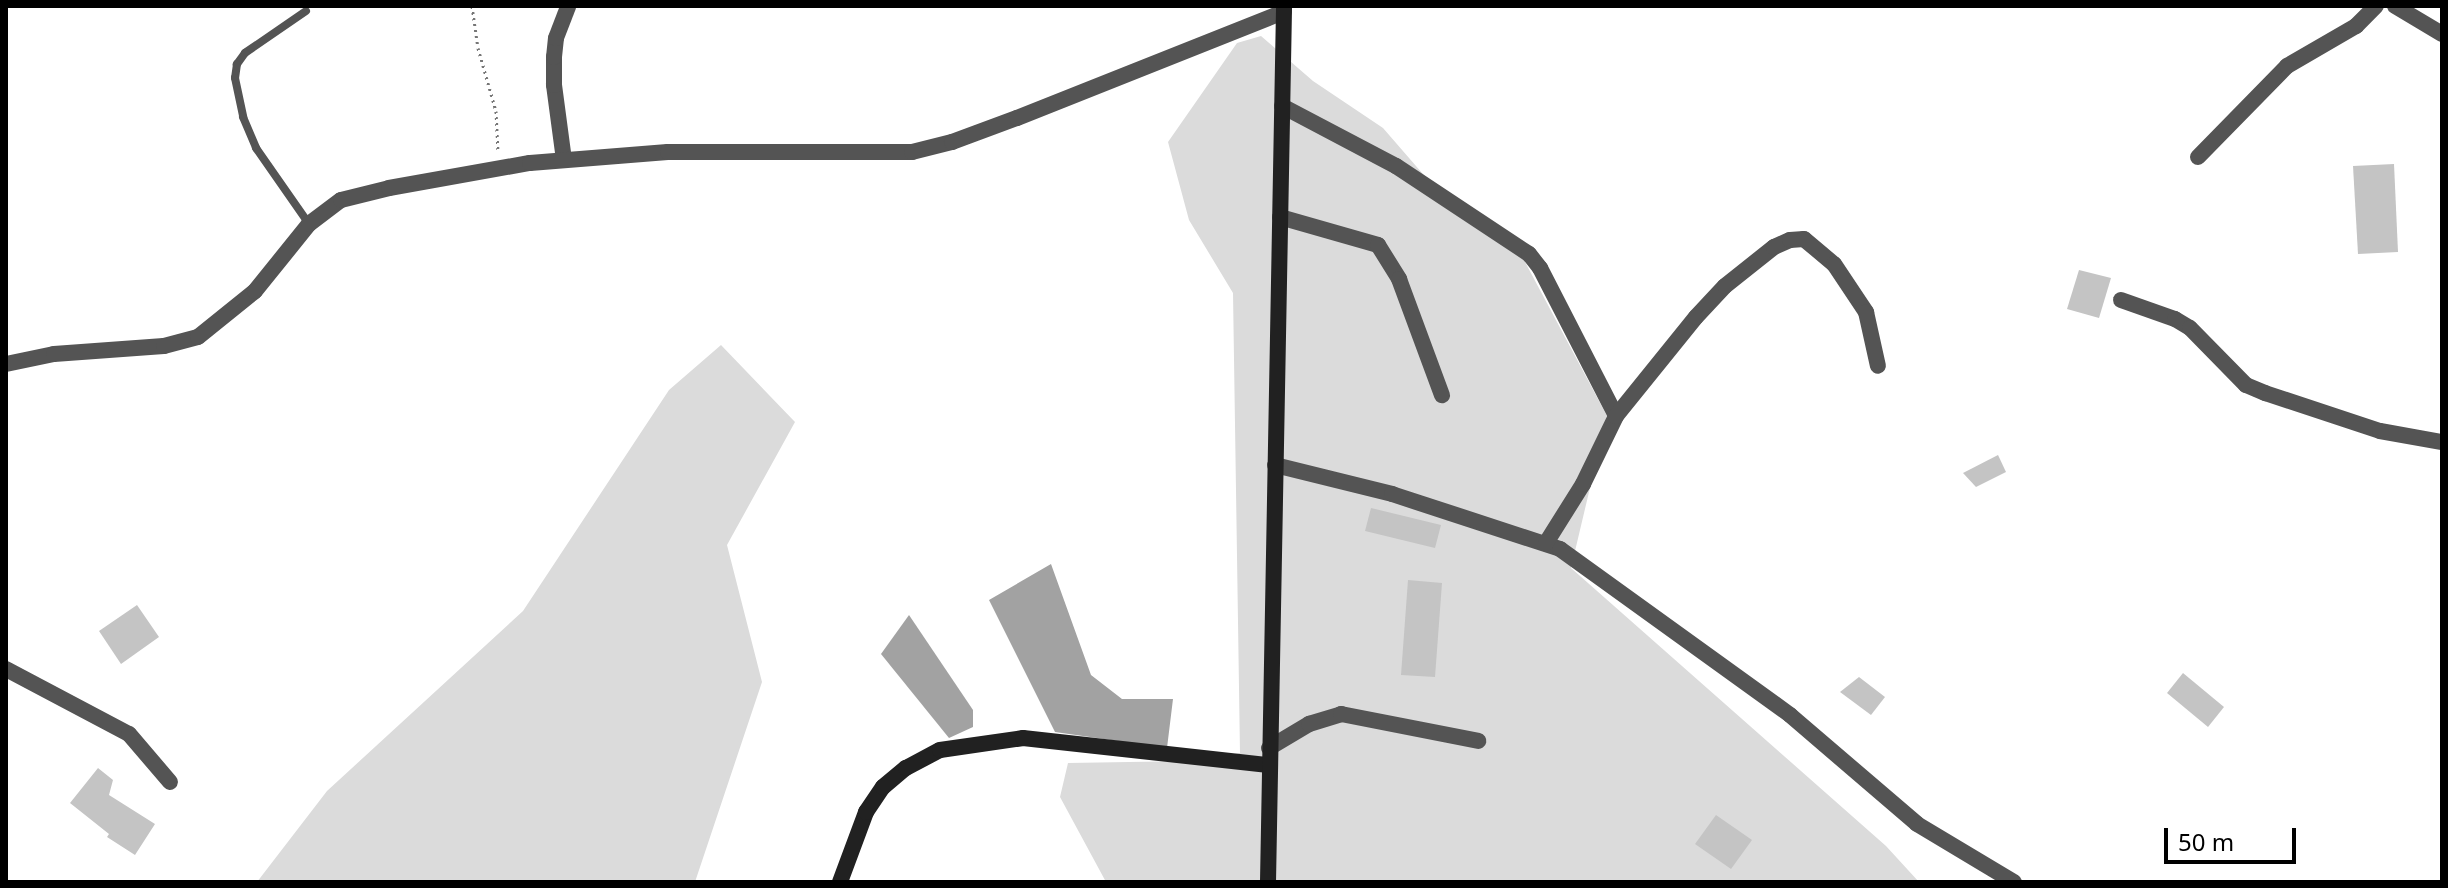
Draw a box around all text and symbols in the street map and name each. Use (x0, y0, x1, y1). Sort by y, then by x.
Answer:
scale bar (2168, 812, 2300, 862)
text: 50 m (2178, 825, 2234, 858)

